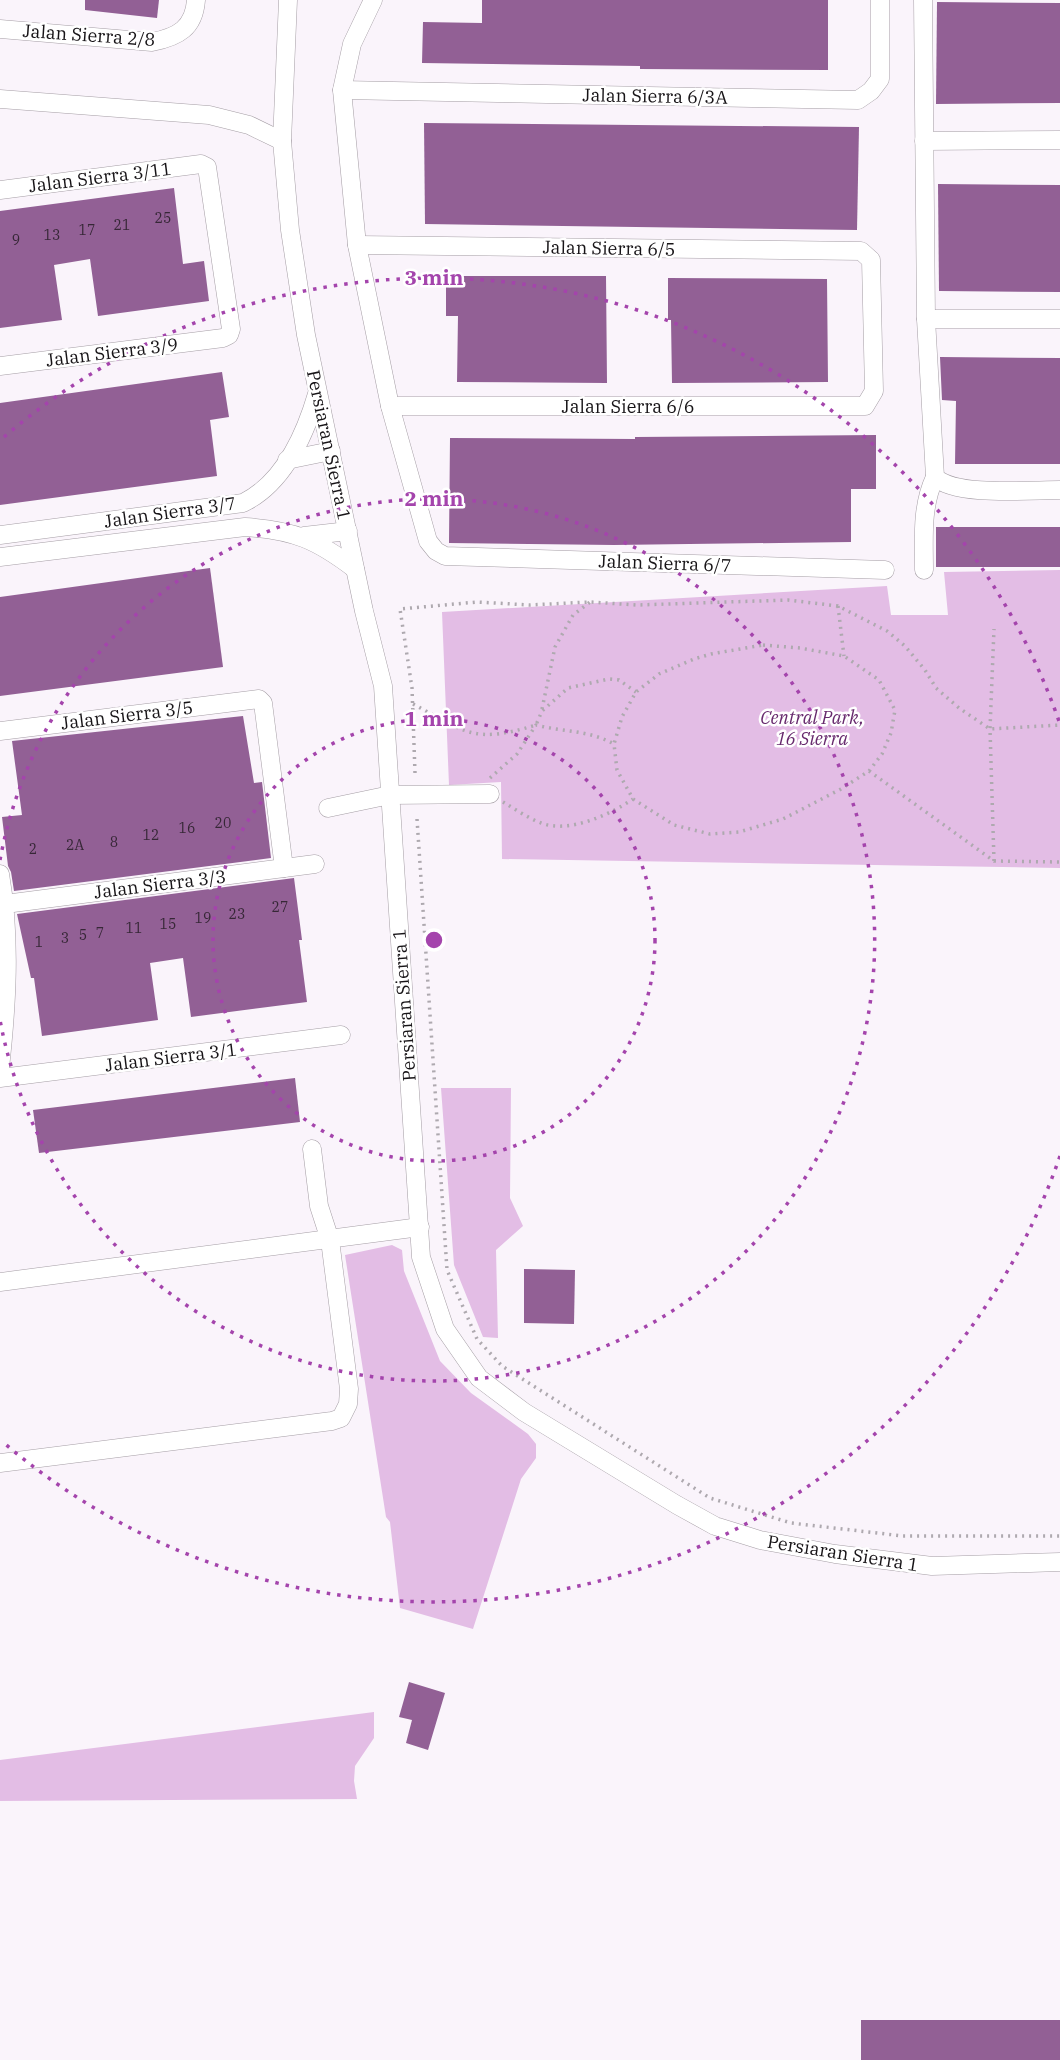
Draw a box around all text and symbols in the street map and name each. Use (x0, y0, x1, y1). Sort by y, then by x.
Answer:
street label: Jalan Sierra 2/8 (22, 19, 156, 51)
street label: Jalan Sierra 6/3A (582, 83, 728, 109)
street label: Jalan Sierra 3/11 (27, 157, 173, 197)
house number: 25 (155, 209, 171, 227)
house number: 21 (114, 216, 130, 234)
house number: 17 (79, 221, 95, 239)
house number: 13 (44, 226, 60, 244)
house number: 9 (12, 231, 20, 249)
street label: Jalan Sierra 6/5 (542, 235, 676, 261)
text: 3 min (405, 263, 463, 291)
street label: Jalan Sierra 3/9 (45, 332, 179, 372)
street label: Persiaran Sierra 1 (302, 368, 356, 522)
street label: Jalan Sierra 6/6 (562, 395, 694, 418)
text: 2 min (405, 484, 463, 512)
street label: Jalan Sierra 3/7 (103, 491, 237, 533)
street label: Jalan Sierra 6/7 (598, 549, 732, 577)
street label: Jalan Sierra 3/5 (60, 695, 194, 735)
text: 1 min (405, 704, 463, 732)
park label: Central Park, 16 Sierra (760, 706, 864, 750)
house number: 20 (215, 814, 231, 832)
house number: 16 (179, 819, 195, 837)
house number: 12 (143, 826, 159, 844)
house number: 8 (110, 833, 118, 851)
house number: 2A (66, 836, 84, 854)
house number: 2 (29, 840, 37, 858)
street label: Jalan Sierra 3/3 (93, 864, 227, 904)
house number: 27 (272, 898, 288, 916)
house number: 23 (229, 905, 245, 923)
house number: 19 (195, 909, 211, 927)
house number: 15 (160, 915, 176, 933)
house number: 11 (126, 919, 142, 937)
house number: 7 (96, 924, 104, 942)
house number: 5 (79, 926, 87, 944)
street label: Persiaran Sierra 1 (387, 928, 421, 1082)
centre of rings (422, 928, 446, 952)
house number: 3 (61, 929, 69, 947)
house number: 1 (35, 933, 43, 951)
street label: Jalan Sierra 3/1 (104, 1037, 238, 1077)
street label: Persiaran Sierra 1 (766, 1530, 920, 1576)

